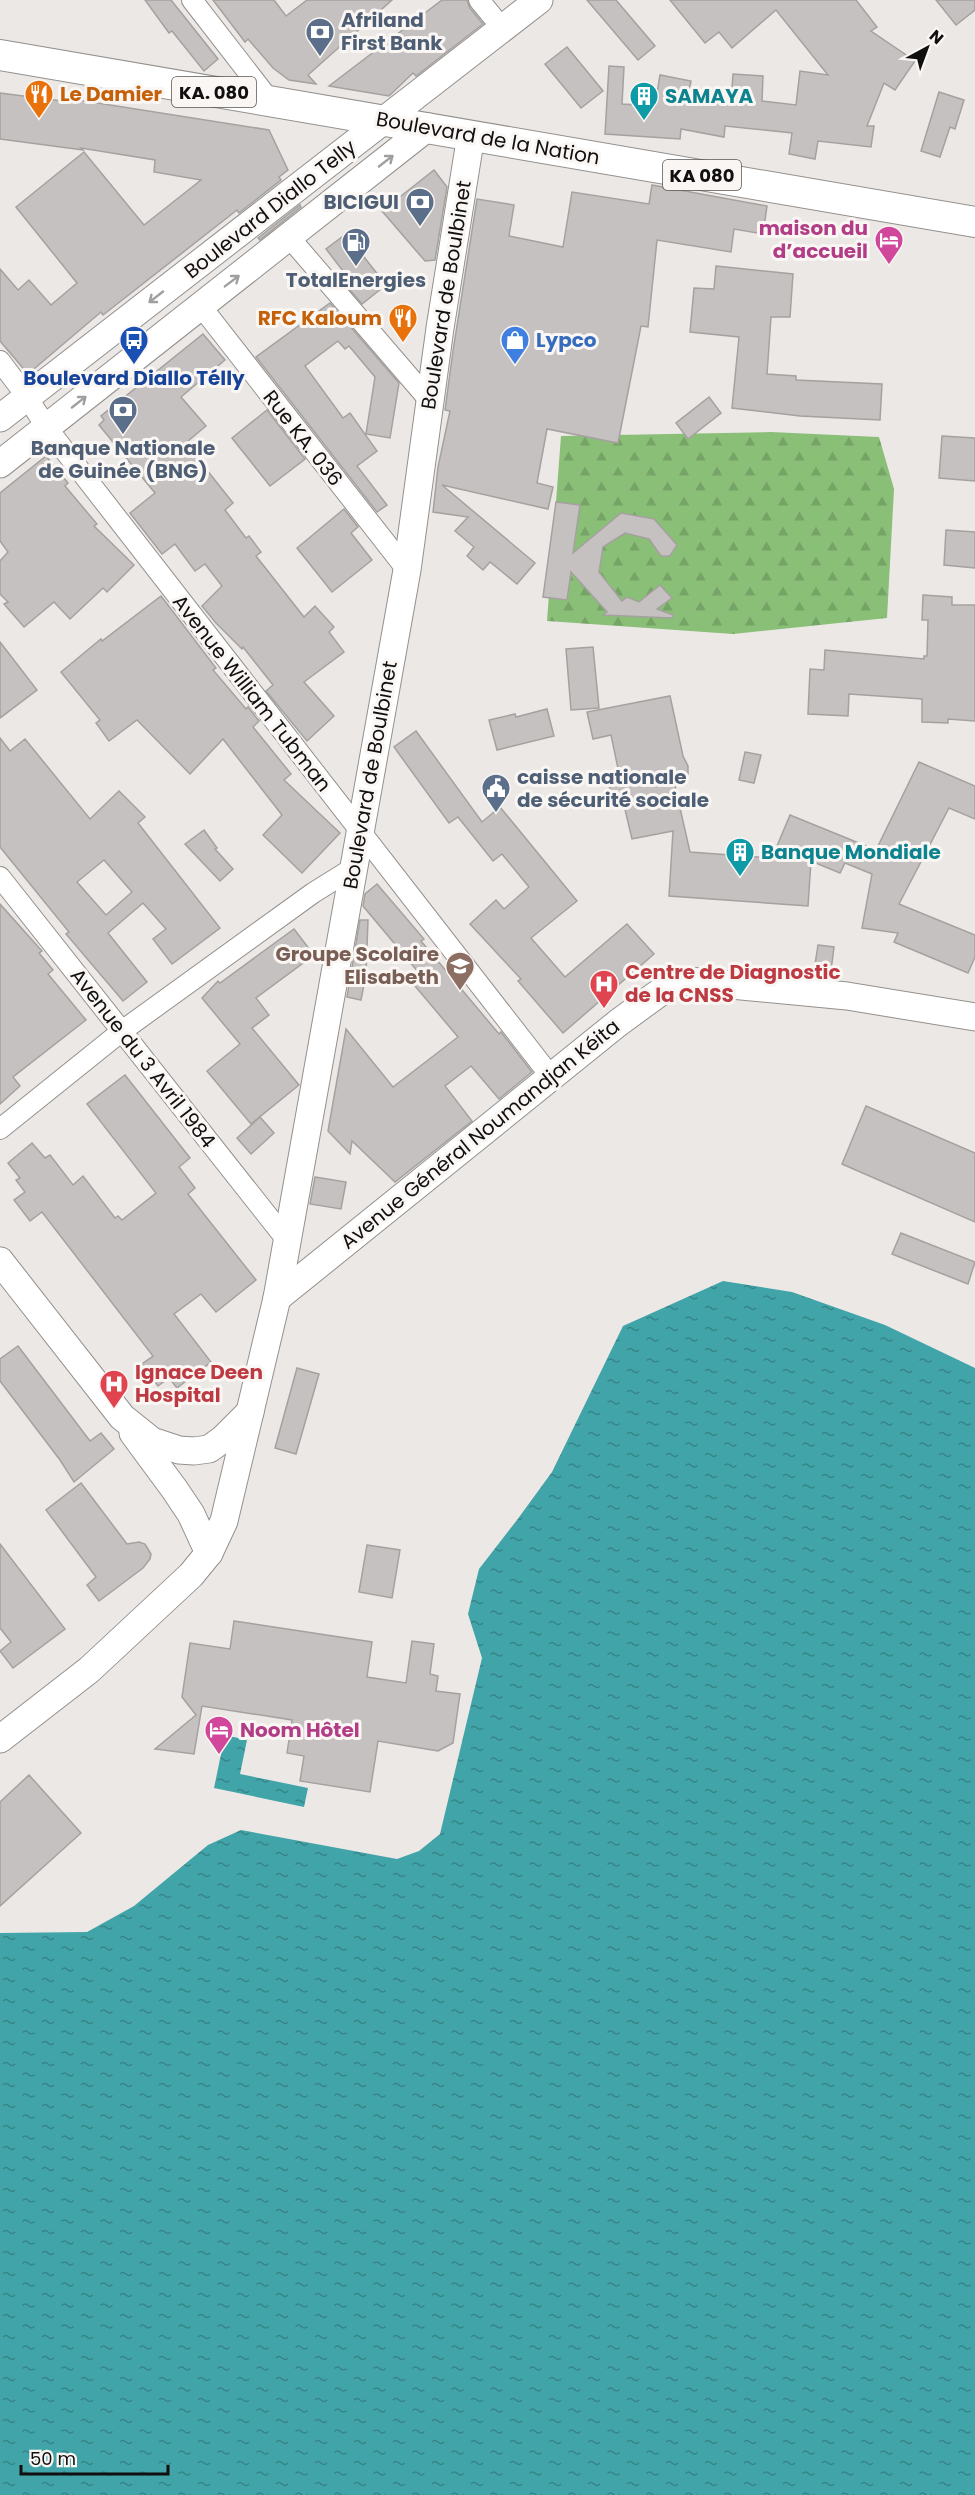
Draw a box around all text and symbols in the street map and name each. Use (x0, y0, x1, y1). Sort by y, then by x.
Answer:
place label: Afriland First Bank (341, 6, 443, 57)
bank icon: Afriland First Bank (304, 16, 336, 58)
north arrow (897, 18, 957, 78)
text: N (924, 24, 949, 50)
road number: KA. 080 (172, 77, 256, 107)
restaurant icon: Le Damier (23, 78, 55, 120)
place label: Le Damier (60, 80, 163, 108)
building icon: SAMAYA (628, 80, 660, 122)
place label: SAMAYA (665, 82, 754, 110)
street label: Boulevard de la Nation (374, 105, 602, 171)
street label: Boulevard Diallo Telly (178, 133, 362, 285)
one-way arrow (377, 154, 393, 167)
road number: KA 080 (663, 160, 741, 190)
street label: Boulevard de Boulbinet (414, 179, 478, 411)
bank icon: BICIGUI (404, 186, 436, 228)
place label: BICIGUI (324, 188, 399, 216)
place label: maison du d’accueil (759, 214, 868, 265)
hotel icon: maison du d’accueil (873, 224, 905, 266)
fuel station icon: TotalEnergies (340, 226, 372, 268)
place label: TotalEnergies (286, 266, 426, 294)
one-way arrow (223, 274, 239, 287)
one-way arrow (148, 291, 164, 304)
restaurant icon: RFC Kaloum (387, 302, 419, 344)
place label: RFC Kaloum (258, 304, 382, 332)
bus stop icon: Boulevard Diallo Télly (118, 324, 150, 366)
shop icon: Lypco (499, 324, 531, 366)
place label: Lypco (536, 326, 597, 354)
place label: Boulevard Diallo Télly (23, 364, 245, 392)
street label: Rue KA. 036 (257, 384, 349, 492)
bank icon: Banque Nationale de Guinée (BNG) (107, 394, 139, 436)
one-way arrow (71, 395, 87, 408)
place label: Banque Nationale de Guinée (BNG) (31, 434, 215, 485)
street label: Avenue William Tubman (166, 589, 338, 797)
street label: Boulevard de Boulbinet (336, 659, 404, 891)
place label: caisse nationale de sécurité sociale (517, 763, 709, 814)
public building icon: caisse nationale de sécurité sociale (480, 772, 512, 814)
building icon: Banque Mondiale (724, 836, 756, 878)
place label: Banque Mondiale (761, 838, 941, 866)
place label: Groupe Scolaire Elisabeth (275, 940, 439, 991)
school or university icon: Groupe Scolaire Elisabeth (444, 950, 476, 992)
place label: Centre de Diagnostic de la CNSS (625, 958, 841, 1009)
street label: Avenue du 3 Avril 1984 (64, 962, 222, 1154)
hospital icon: Centre de Diagnostic de la CNSS (588, 968, 620, 1010)
street label: Avenue Général Noumandjan Kéita (335, 1012, 625, 1256)
place label: Ignace Deen Hospital (135, 1358, 263, 1409)
hospital icon: Ignace Deen Hospital (98, 1368, 130, 1410)
hotel icon: Noom Hôtel (203, 1714, 235, 1756)
place label: Noom Hôtel (240, 1716, 360, 1744)
scale bar (21, 2438, 168, 2476)
text: 50 m (30, 2446, 76, 2471)

